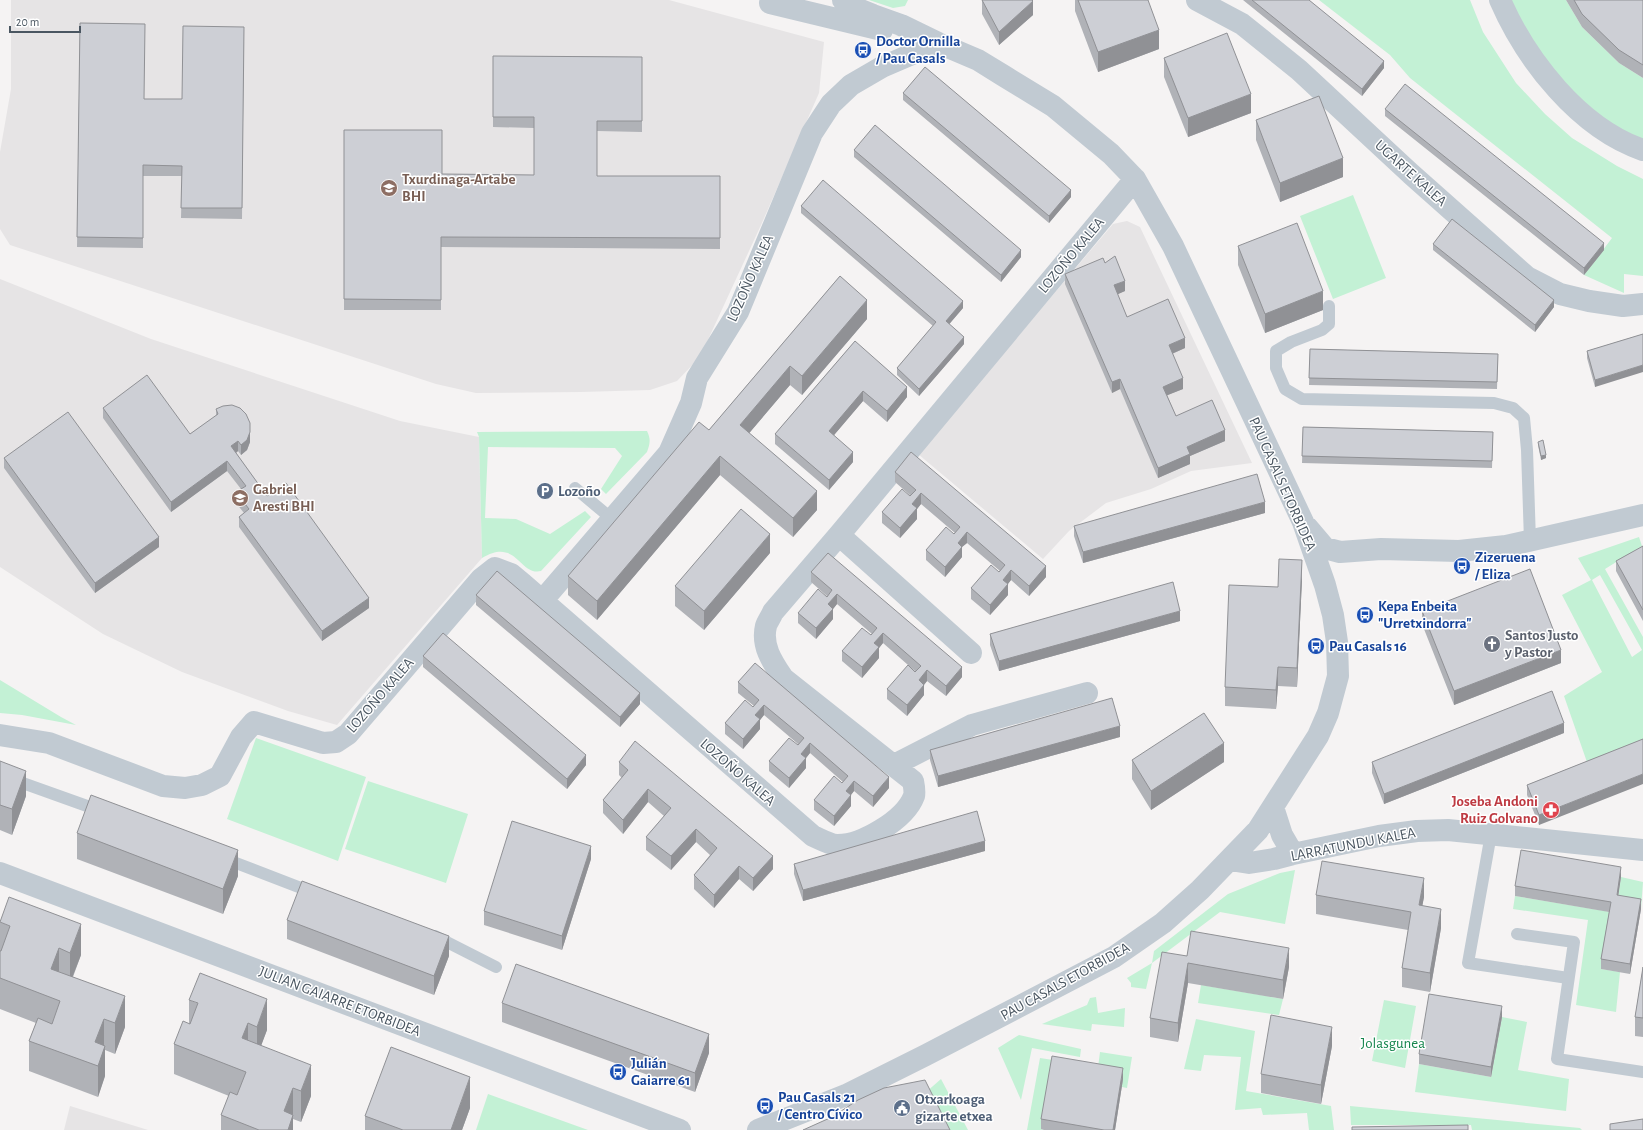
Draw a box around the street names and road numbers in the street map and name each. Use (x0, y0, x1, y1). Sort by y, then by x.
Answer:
street label: UGARTE KALEA (1372, 137, 1450, 210)
street label: LOZOÑO KALEA (1035, 214, 1107, 296)
street label: LOZOÑO KALEA (724, 232, 776, 324)
street label: PAU CASALS ETORBIDEA (1246, 415, 1319, 554)
street label: LOZOÑO KALEA (343, 654, 417, 736)
street label: LOZOÑO KALEA (697, 735, 779, 809)
street label: LARRATUNDU KALEA (1289, 825, 1417, 864)
street label: PAU CASALS ETORBIDEA (998, 940, 1133, 1023)
street label: JULIAN GAIARRE ETORBIDEA (257, 964, 423, 1039)

